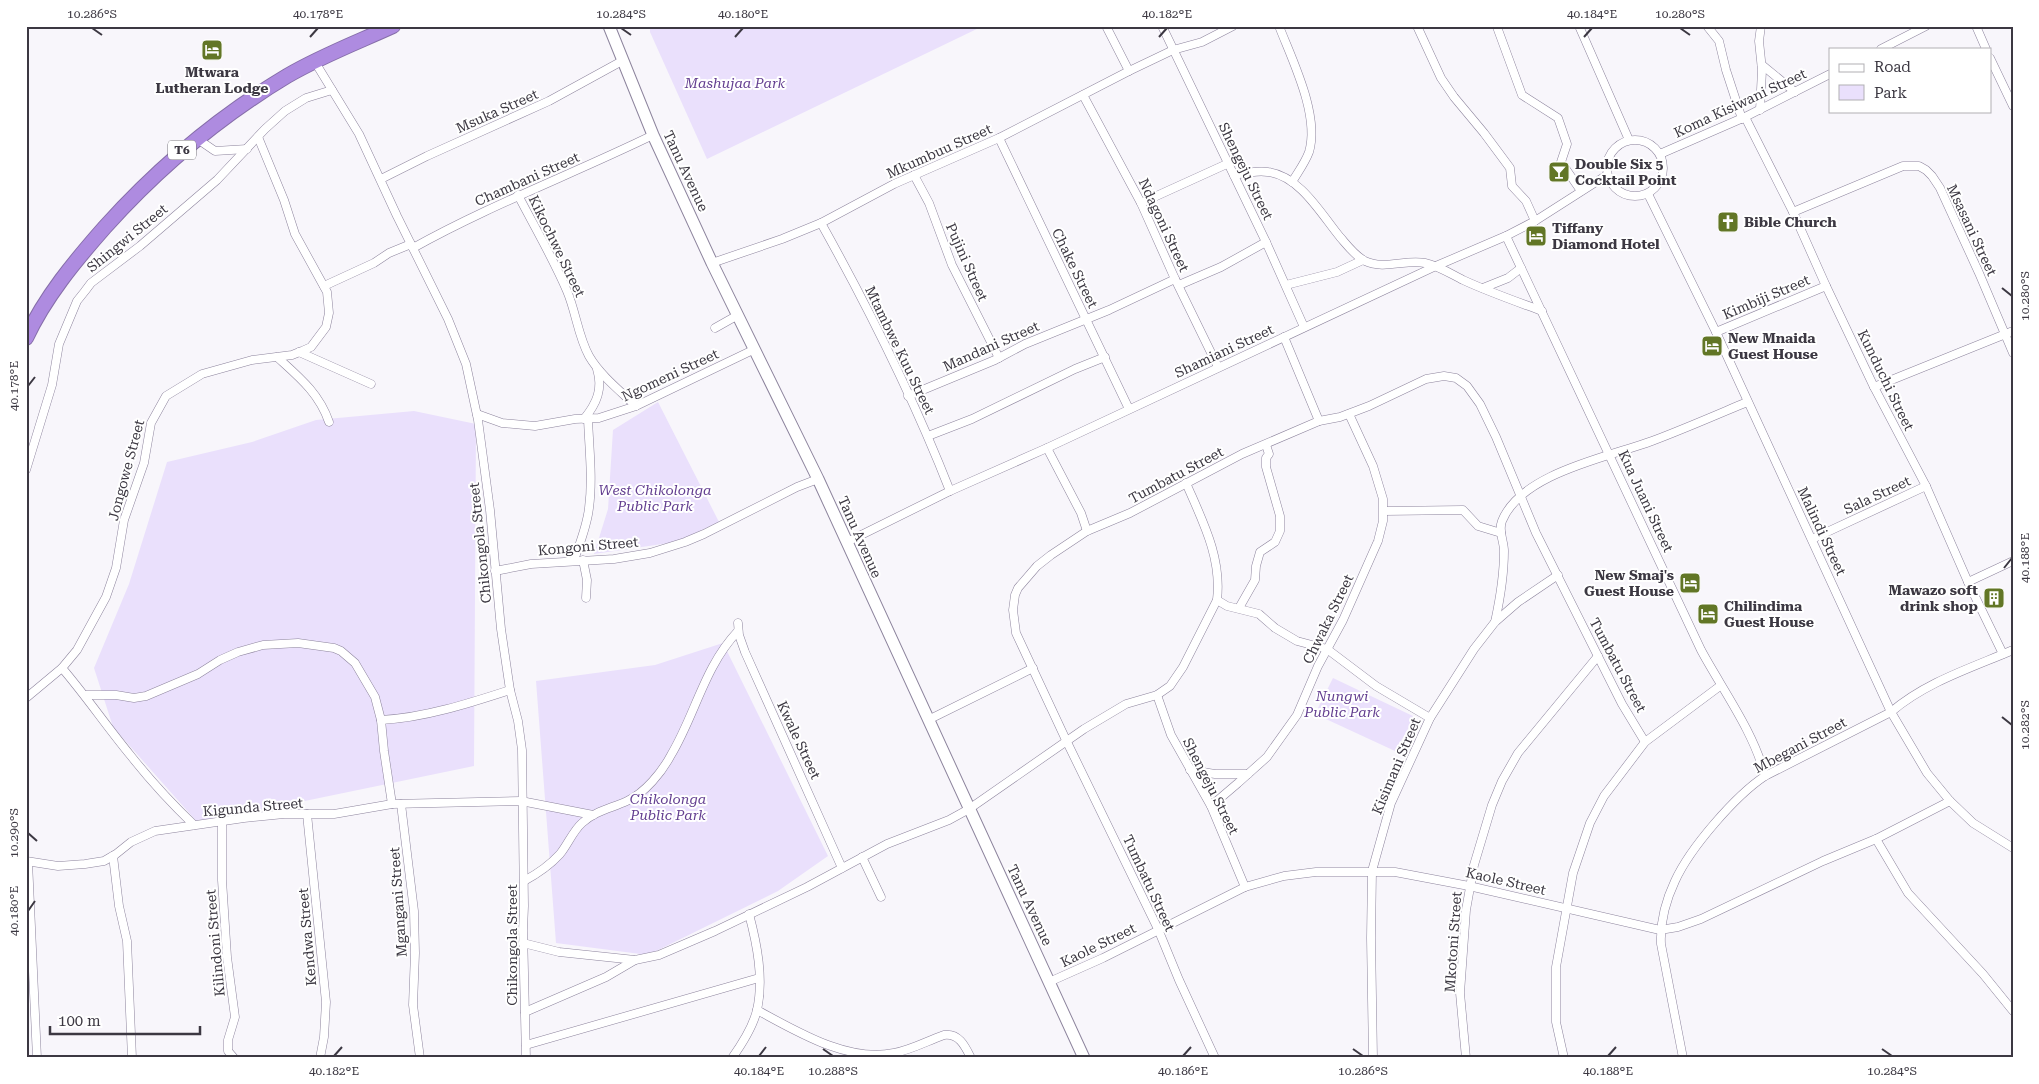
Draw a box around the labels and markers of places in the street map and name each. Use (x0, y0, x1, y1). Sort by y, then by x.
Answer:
hotel icon: Mtwara Lutheran Lodge (200, 38, 224, 62)
place label: Mtwara Lutheran Lodge (156, 64, 268, 96)
place label: Double Six 5 Cocktail Point (1575, 156, 1677, 188)
bar icon: Double Six 5 Cocktail Point (1547, 160, 1571, 184)
church icon: Bible Church (1716, 210, 1740, 234)
place label: Bible Church (1744, 214, 1837, 230)
place label: Tiffany Diamond Hotel (1552, 220, 1660, 252)
hotel icon: Tiffany Diamond Hotel (1524, 224, 1548, 248)
place label: New Mnaida Guest House (1728, 330, 1818, 362)
hotel icon: New Mnaida Guest House (1700, 334, 1724, 358)
place label: New Smaj's Guest House (1584, 567, 1674, 599)
hotel icon: New Smaj's Guest House (1678, 571, 1702, 595)
place label: Mawazo soft drink shop (1888, 582, 1978, 614)
building icon: Mawazo soft drink shop (1982, 586, 2006, 610)
place label: Chilindima Guest House (1724, 598, 1814, 630)
hotel icon: Chilindima Guest House (1696, 602, 1720, 626)

